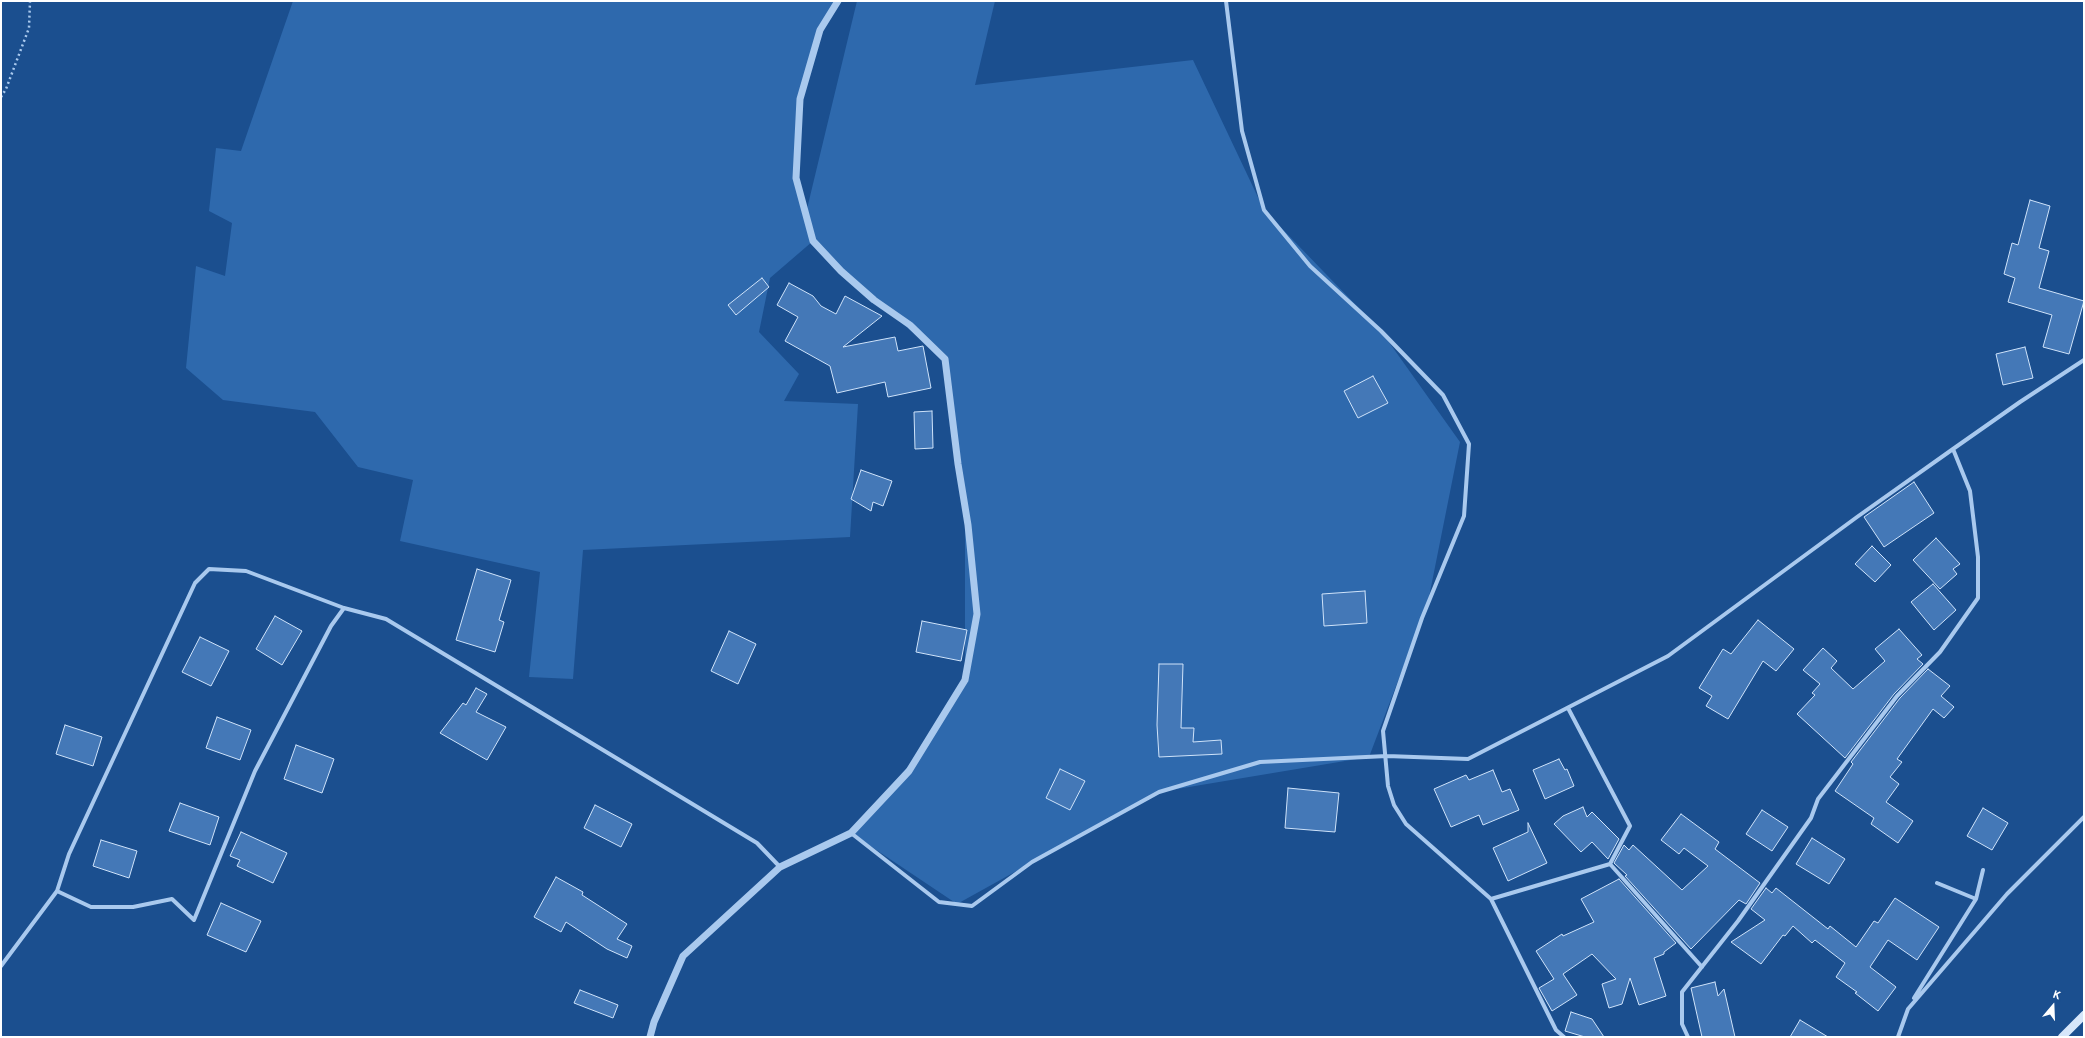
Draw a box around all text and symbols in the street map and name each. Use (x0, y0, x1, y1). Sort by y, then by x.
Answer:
north arrow (2033, 986, 2073, 1026)
text: K (2051, 987, 2063, 1002)

